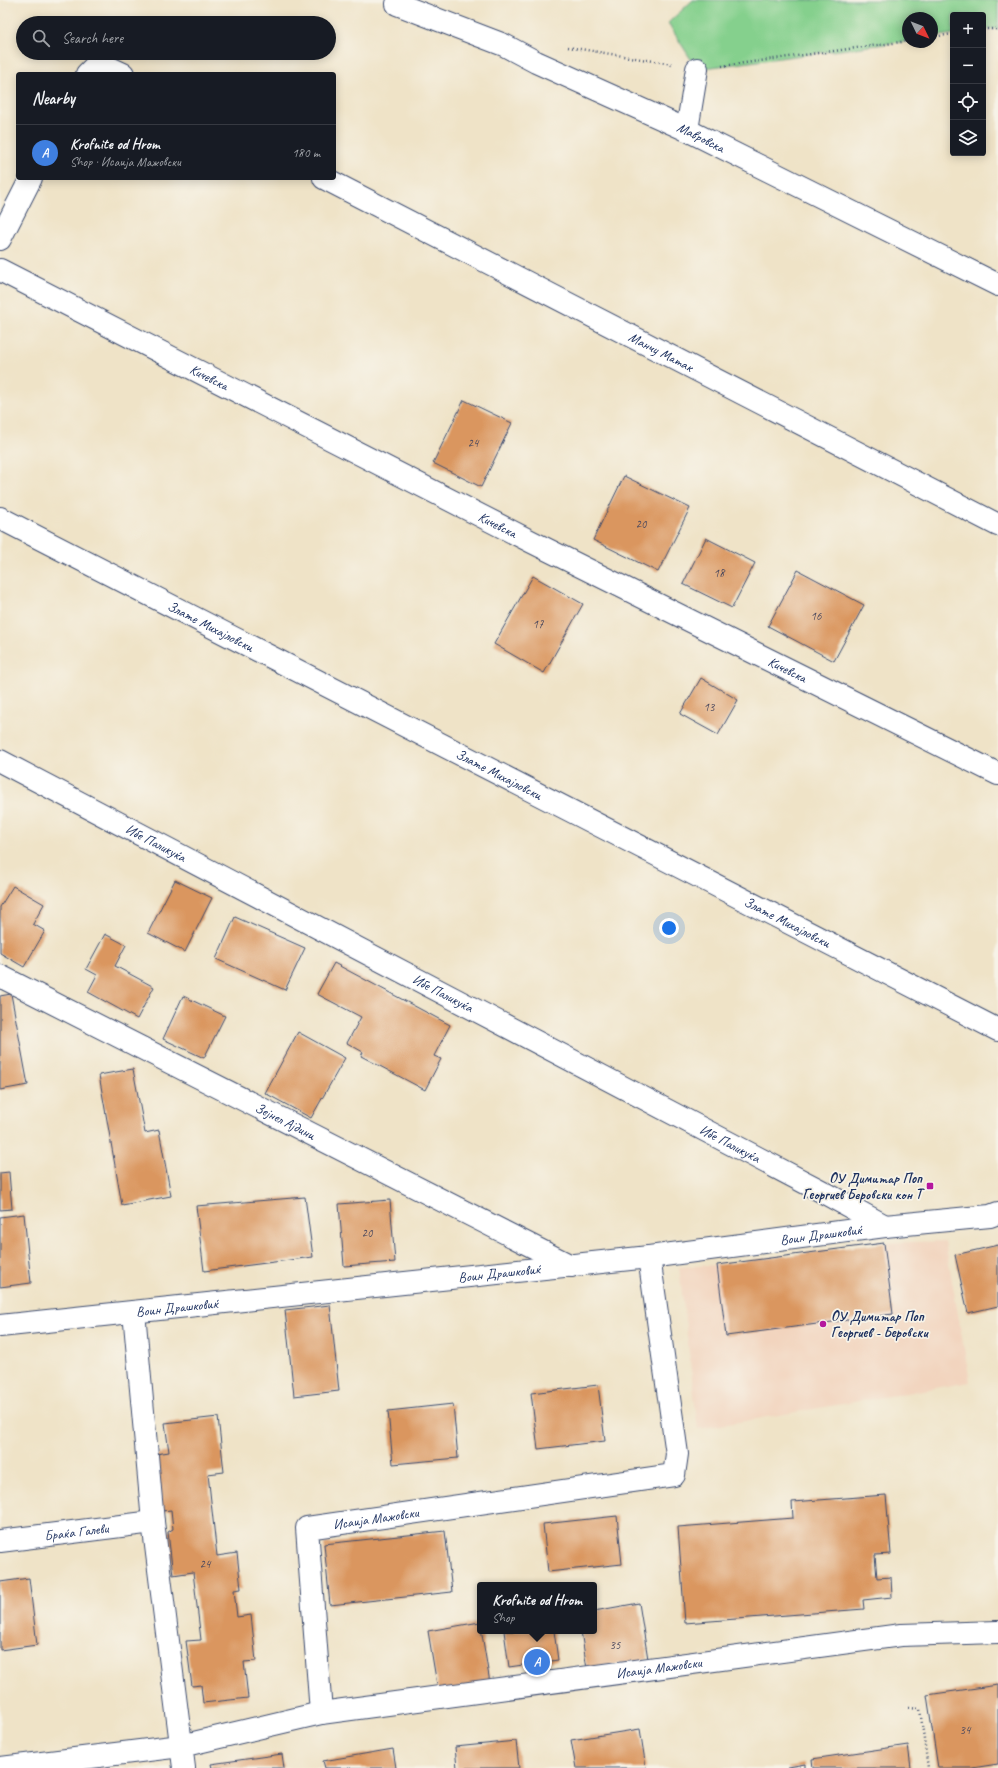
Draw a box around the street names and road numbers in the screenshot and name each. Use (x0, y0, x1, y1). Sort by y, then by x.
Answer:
street label: Мавровска (674, 119, 728, 157)
street label: Манчу Матак (626, 328, 697, 376)
street label: Кичевска (187, 361, 232, 395)
street label: Кичевска (475, 508, 521, 542)
street label: Злате Михајловски (165, 598, 257, 656)
street label: Кичевска (765, 653, 810, 687)
street label: Злате Михајловски (453, 745, 546, 804)
street label: Ибе Паликуќа (123, 820, 190, 866)
street label: Злате Михајловски (741, 893, 834, 952)
street label: Ибе Паликуќа (410, 971, 477, 1017)
street label: Зејнел Ајдини (252, 1099, 319, 1144)
street label: Ибе Паликуќа (697, 1121, 764, 1167)
street label: Воин Драшковиќ (779, 1221, 864, 1249)
street label: Воин Драшковиќ (457, 1260, 543, 1286)
street label: Воин Драшковиќ (135, 1295, 220, 1320)
street label: Исаија Мажовски (332, 1504, 421, 1533)
street label: Браќа Галеви (43, 1520, 110, 1544)
street label: Исаија Мажовски (615, 1654, 704, 1682)

